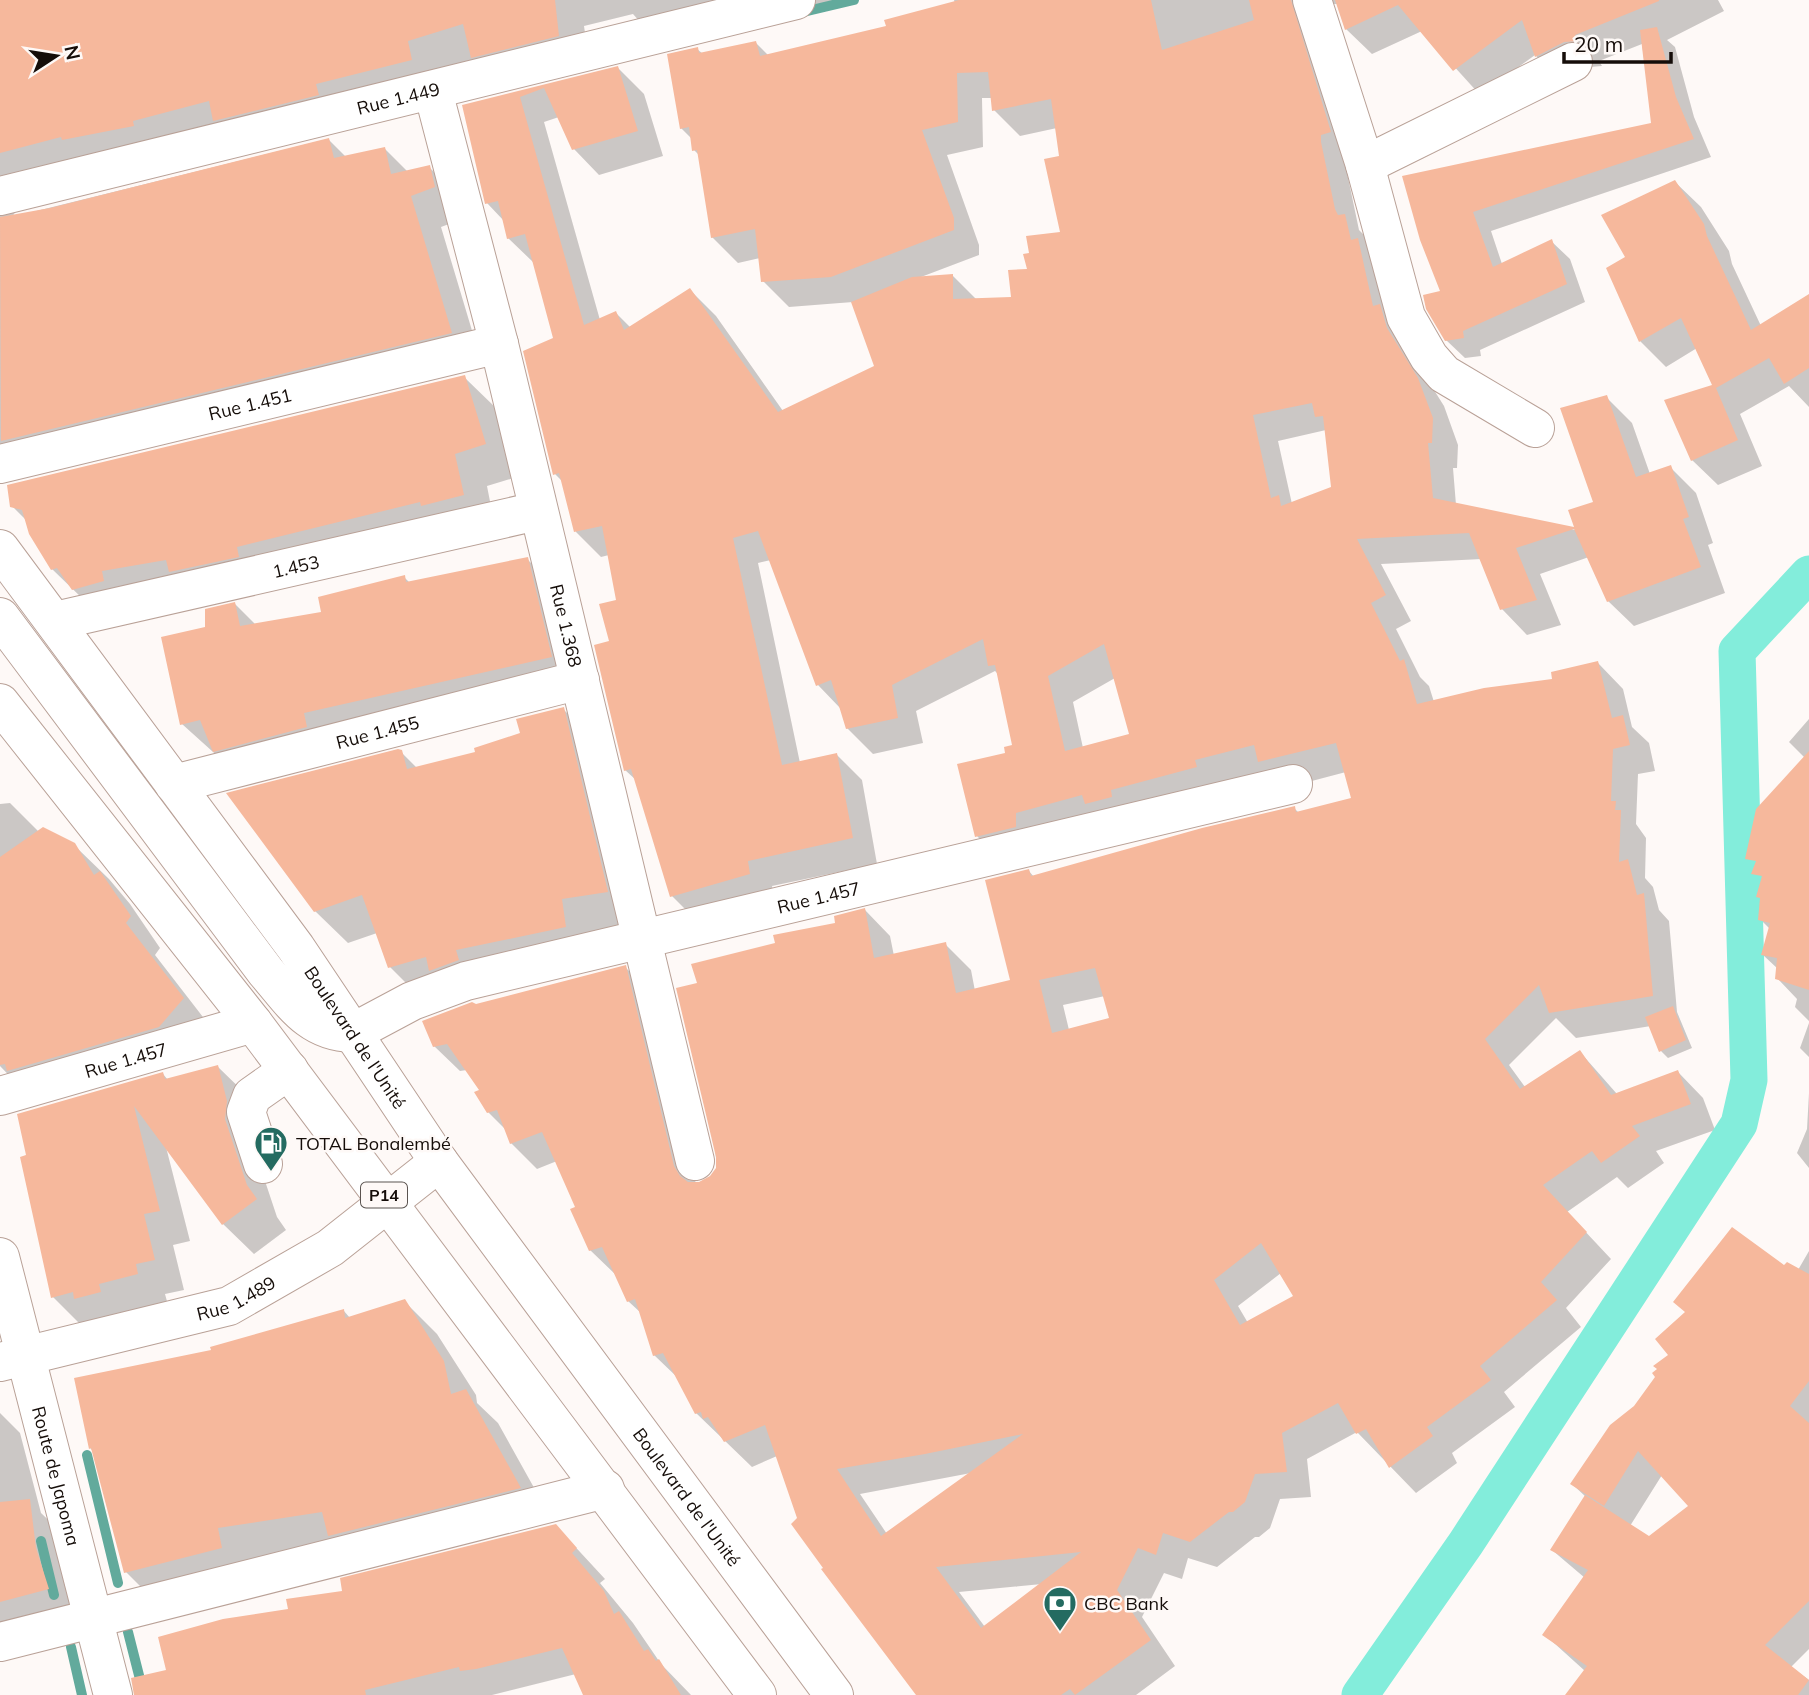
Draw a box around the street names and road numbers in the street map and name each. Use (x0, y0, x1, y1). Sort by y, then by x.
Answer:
street label: Rue 1.449 (354, 77, 442, 119)
street label: Rue 1.451 (206, 383, 294, 425)
street label: 1.453 (270, 550, 321, 583)
street label: Rue 1.368 (545, 582, 588, 669)
street label: Rue 1.455 (334, 710, 422, 754)
street label: Rue 1.457 (775, 876, 862, 918)
street label: Boulevard de l'Unité (300, 961, 411, 1113)
street label: Rue 1.457 (82, 1037, 170, 1082)
road number: P14 (361, 1182, 407, 1208)
street label: Rue 1.489 (194, 1270, 279, 1325)
street label: Route de Japoma (27, 1404, 86, 1548)
street label: Boulevard de l'Unité (628, 1423, 746, 1571)

